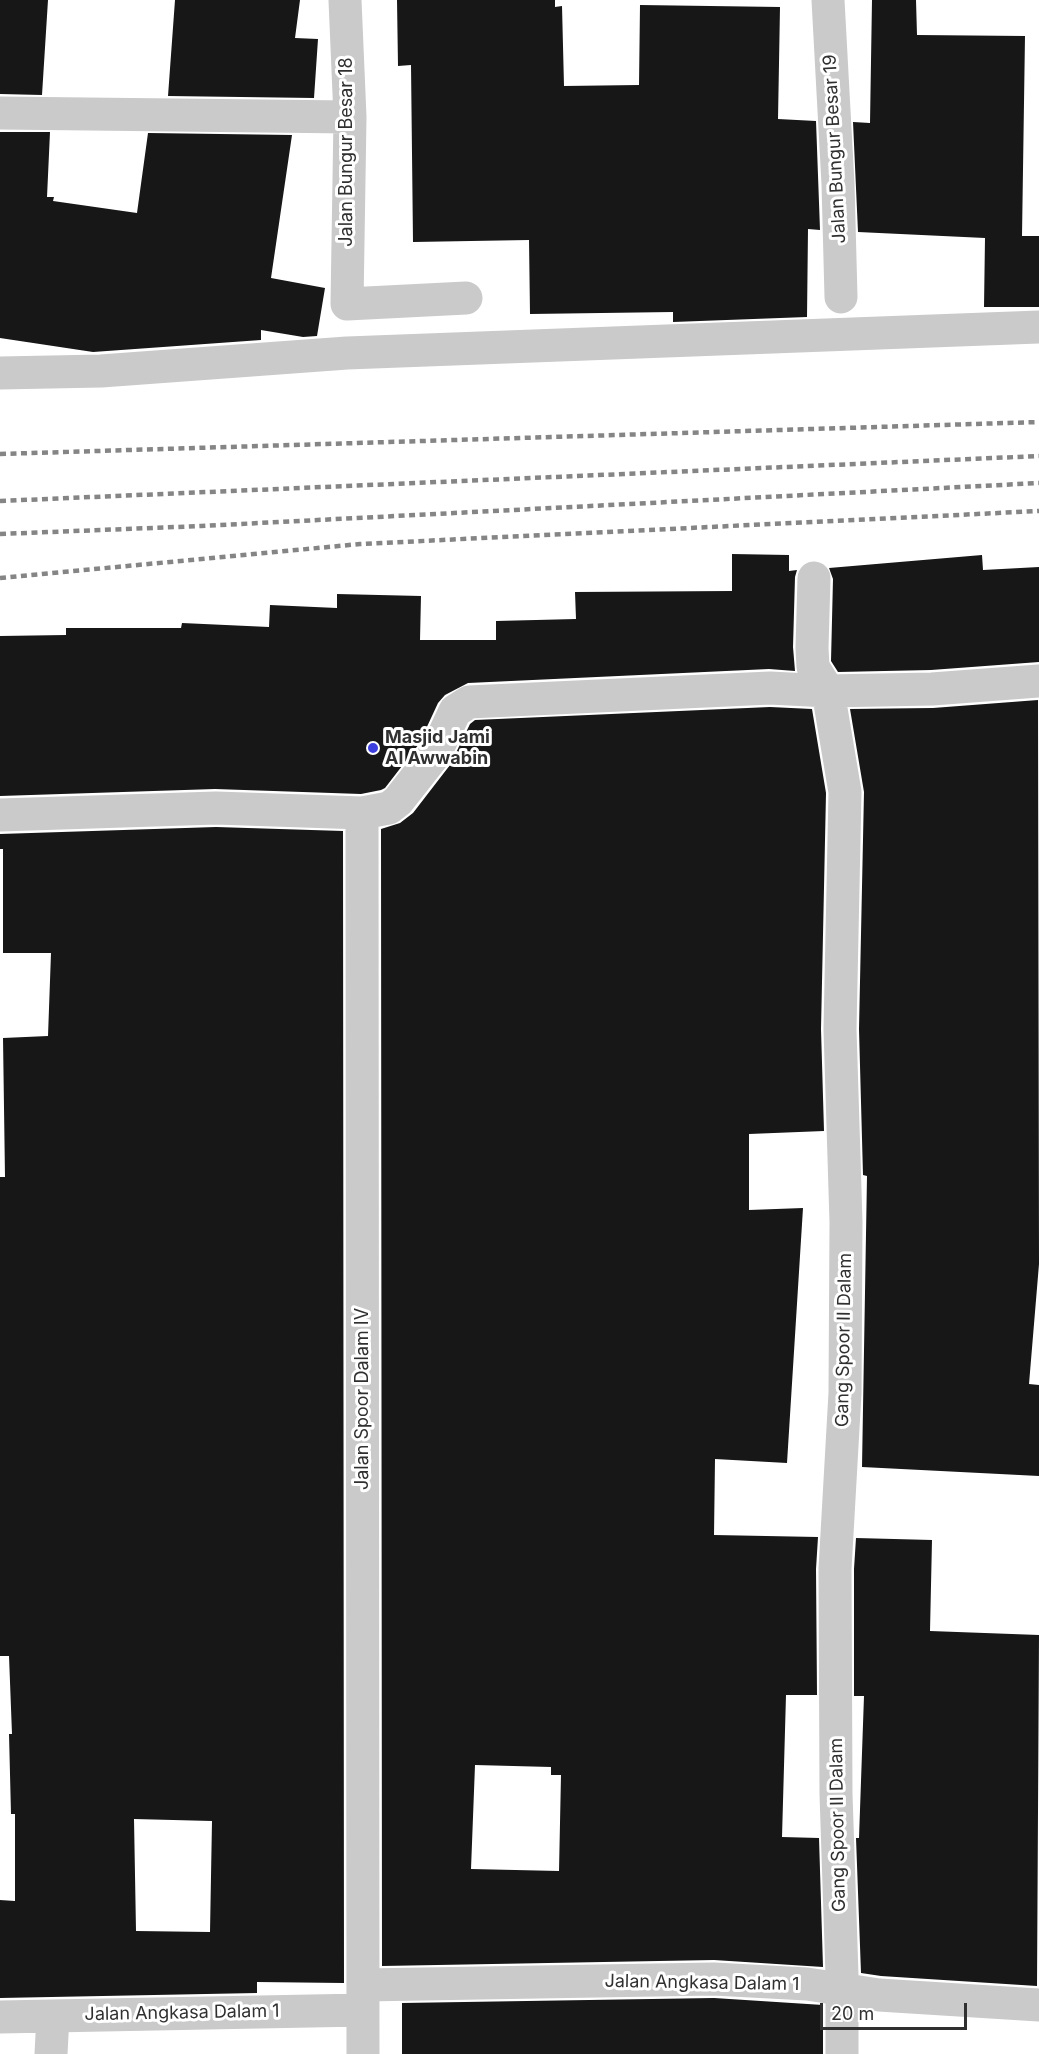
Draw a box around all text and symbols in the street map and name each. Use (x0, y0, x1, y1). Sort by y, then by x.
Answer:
street label: Jalan Bungur Besar 19 (819, 54, 851, 244)
street label: Jalan Bungur Besar 18 (336, 57, 358, 247)
place label: Masjid Jami Al Awwabin (385, 727, 490, 770)
marker: Masjid Jami Al Awwabin (366, 741, 380, 755)
street label: Gang Spoor II Dalam (832, 1253, 856, 1427)
street label: Jalan Spoor Dalam IV (352, 1308, 374, 1490)
street label: Gang Spoor II Dalam (826, 1738, 850, 1912)
street label: Jalan Angkasa Dalam 1 (604, 1970, 800, 1996)
scale bar (823, 1991, 970, 2029)
street label: Jalan Angkasa Dalam 1 (84, 2000, 280, 2026)
text: 20 m (831, 2003, 874, 2024)

